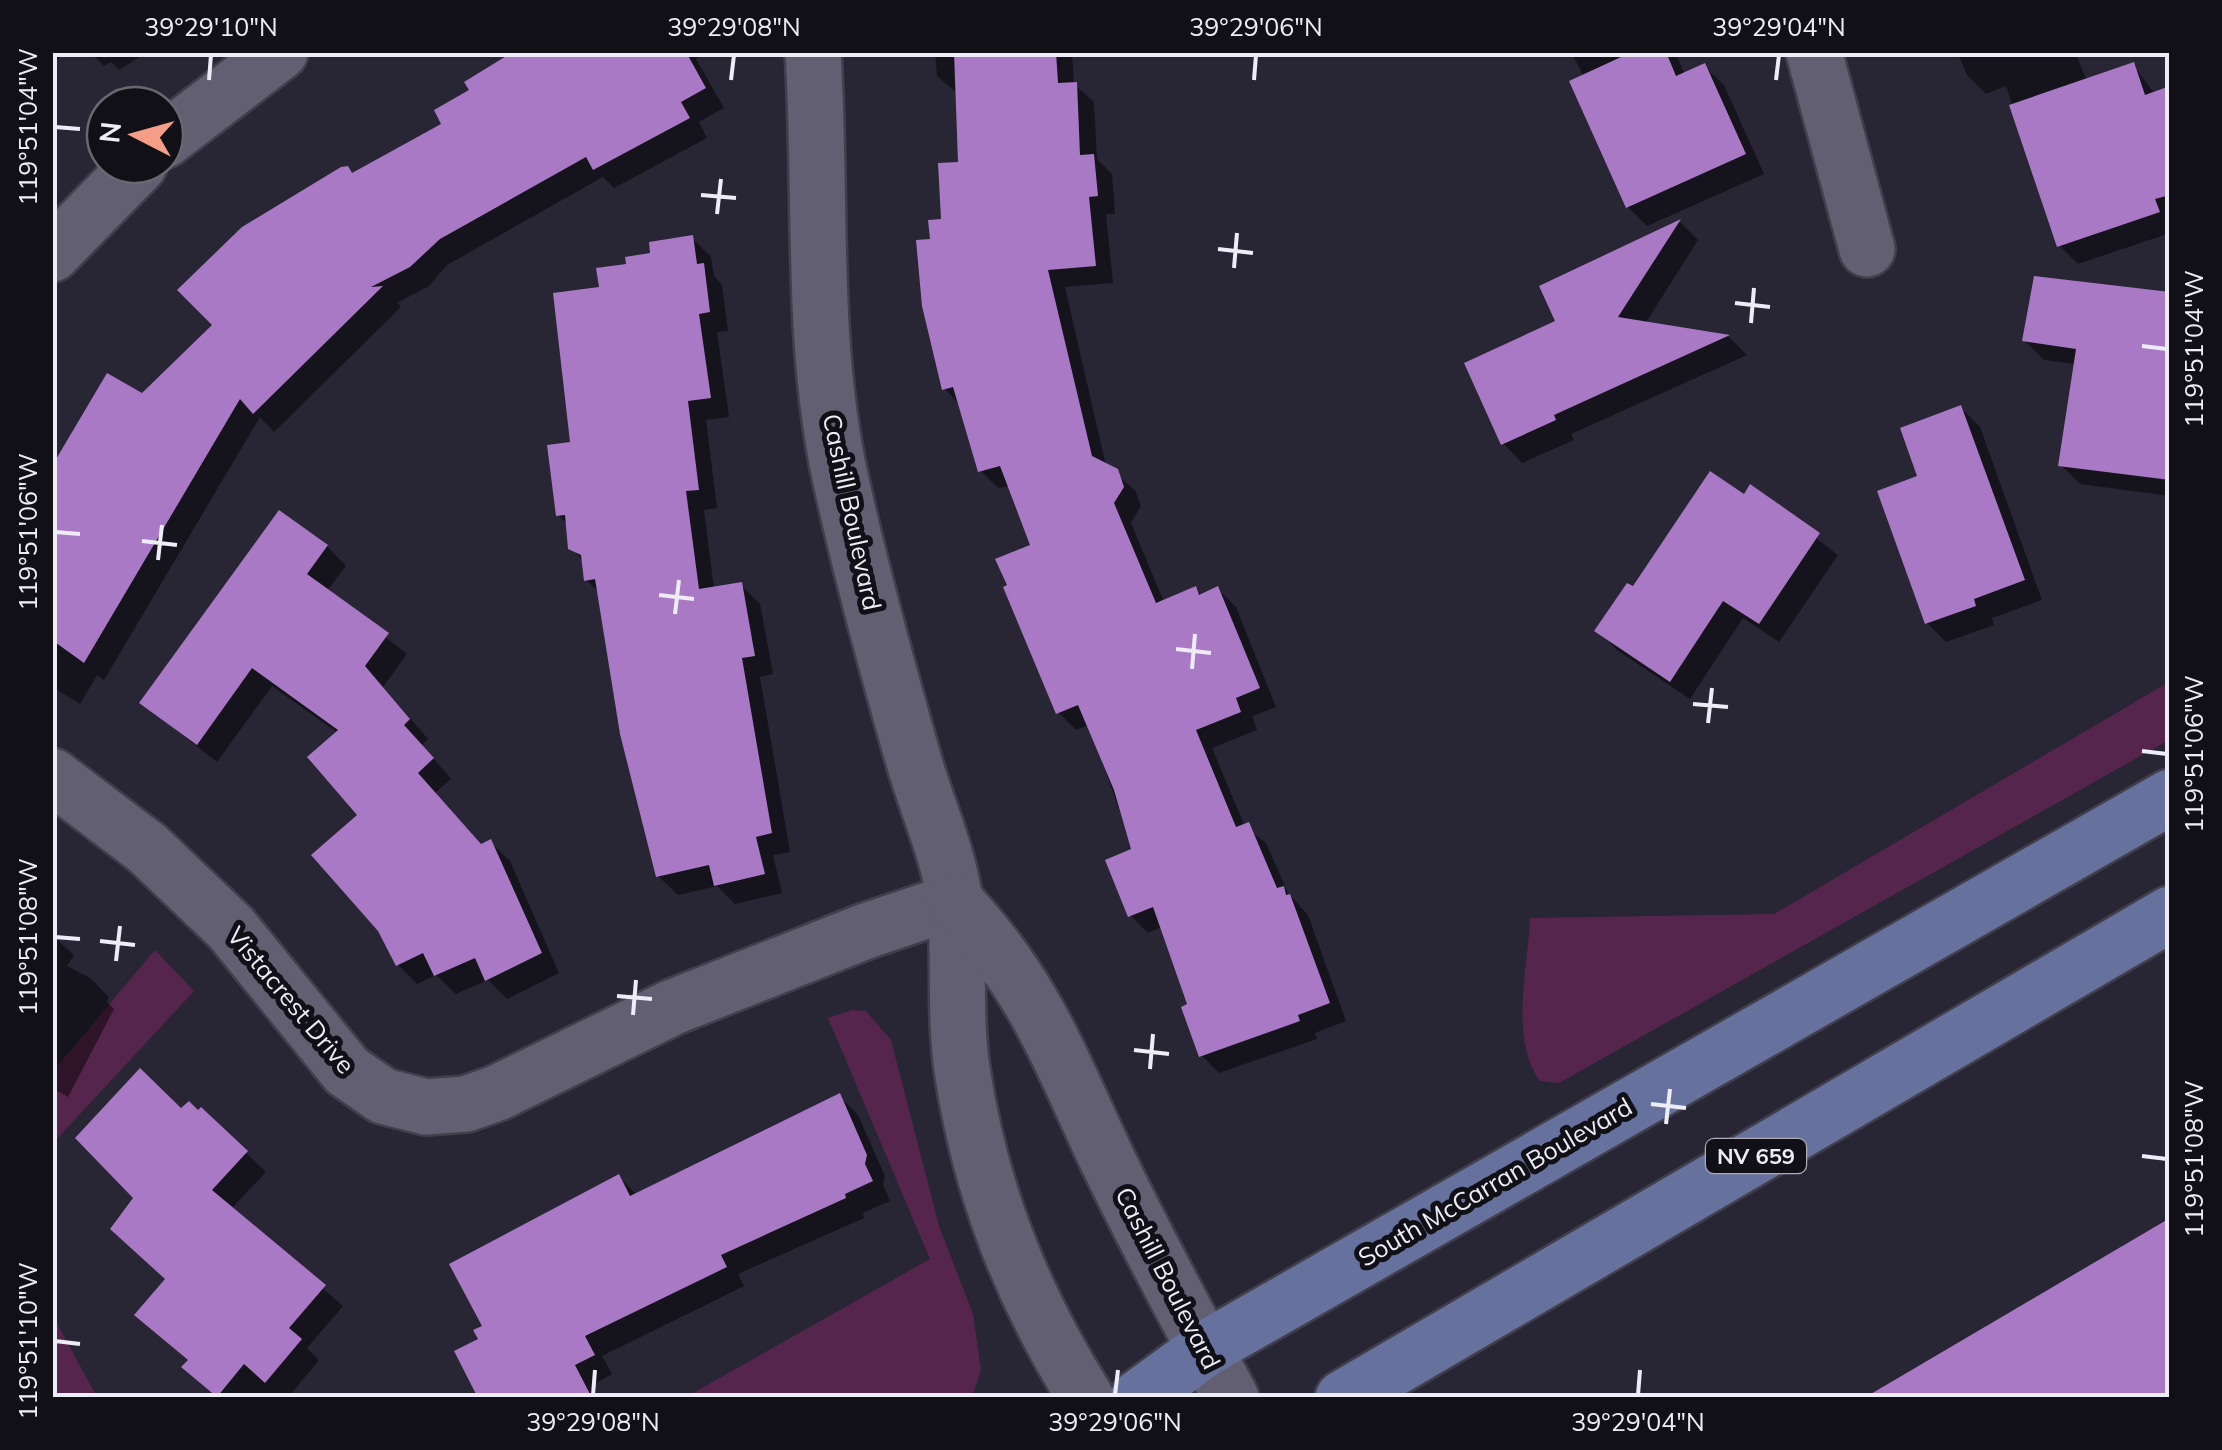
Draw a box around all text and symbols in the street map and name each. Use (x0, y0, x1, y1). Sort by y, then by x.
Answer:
text: 39°29'10"N (144, 11, 278, 42)
text: 39°29'08"N (667, 11, 801, 42)
text: 39°29'06"N (1189, 11, 1323, 42)
text: 39°29'04"N (1712, 11, 1846, 42)
text: 119°51'04"W (12, 48, 43, 206)
north arrow (85, 85, 185, 185)
text: N (91, 120, 128, 145)
text: 119°51'04"W (2178, 270, 2209, 428)
street label: Cashill Boulevard (817, 411, 888, 613)
text: 119°51'06"W (12, 453, 43, 611)
text: 119°51'06"W (2178, 675, 2209, 833)
text: 119°51'08"W (12, 858, 43, 1016)
street label: Vistacrest Drive (221, 920, 362, 1079)
text: 119°51'08"W (2178, 1080, 2209, 1238)
street label: South McCarran Boulevard (1352, 1090, 1637, 1273)
road number: NV 659 (1706, 1139, 1806, 1173)
street label: Cashill Boulevard (1109, 1182, 1228, 1374)
text: 119°51'10"W (12, 1262, 43, 1420)
text: 39°29'08"N (526, 1406, 660, 1437)
text: 39°29'06"N (1048, 1406, 1182, 1437)
text: 39°29'04"N (1571, 1406, 1705, 1437)

